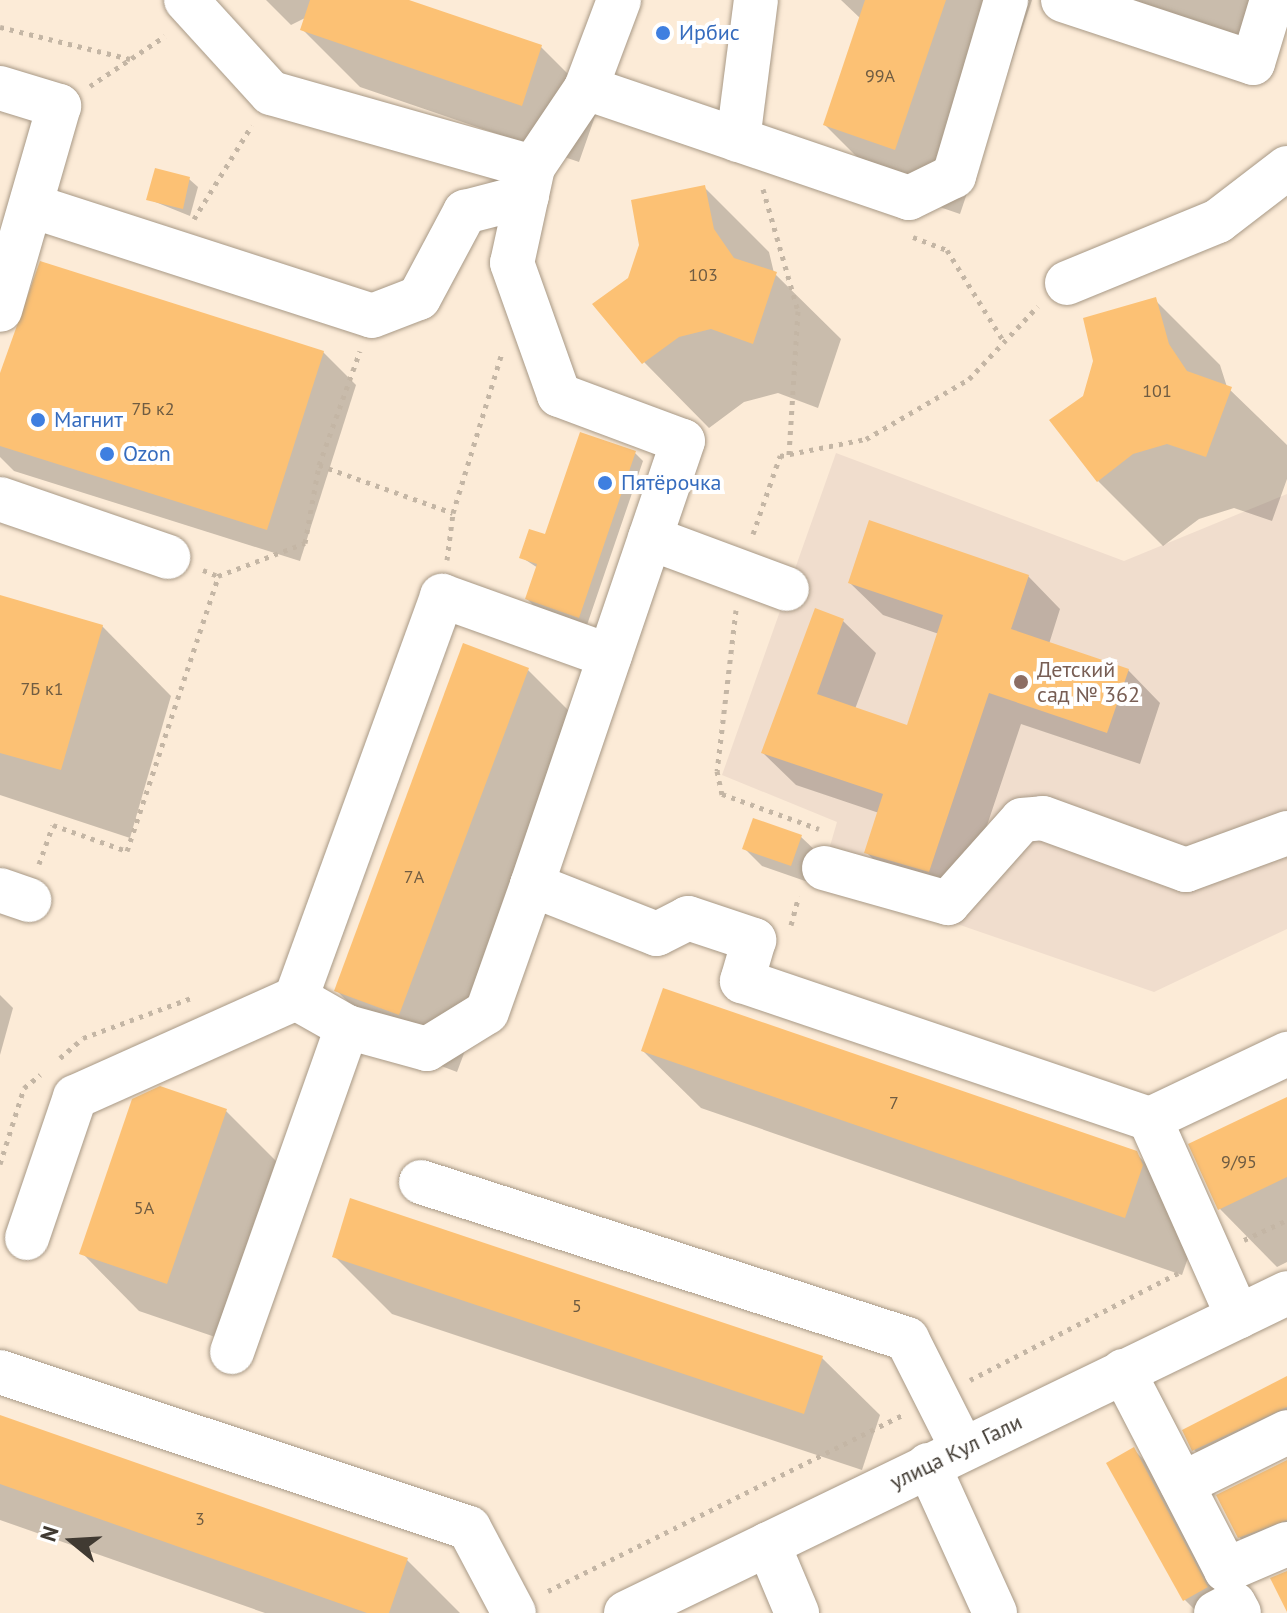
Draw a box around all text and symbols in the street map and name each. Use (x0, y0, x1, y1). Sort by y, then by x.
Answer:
place label: Ирбис (679, 20, 740, 46)
marker: Ирбис (654, 24, 672, 42)
house number: 99А (865, 65, 895, 87)
house number: 103 (688, 264, 718, 286)
house number: 101 (1142, 380, 1172, 402)
house number: 7Б к2 (132, 398, 174, 420)
place label: Магнит (54, 407, 123, 433)
marker: Магнит (29, 411, 47, 429)
place label: Ozon (123, 441, 171, 467)
marker: Ozon (98, 445, 116, 463)
place label: Пятёрочка (621, 470, 721, 496)
marker: Пятёрочка (596, 474, 614, 492)
place label: Детский сад № 362 (1037, 656, 1140, 708)
marker: Детский сад № 362 (1012, 673, 1030, 691)
house number: 7Б к1 (21, 678, 63, 700)
house number: 7А (404, 866, 424, 888)
house number: 7 (889, 1092, 899, 1114)
house number: 9/95 (1221, 1151, 1257, 1173)
house number: 5А (134, 1197, 154, 1219)
house number: 5 (572, 1295, 582, 1317)
street label: улица Кул Гали (886, 1409, 1026, 1495)
north arrow (32, 1501, 112, 1581)
house number: 3 (195, 1508, 205, 1530)
text: N (34, 1522, 65, 1545)

